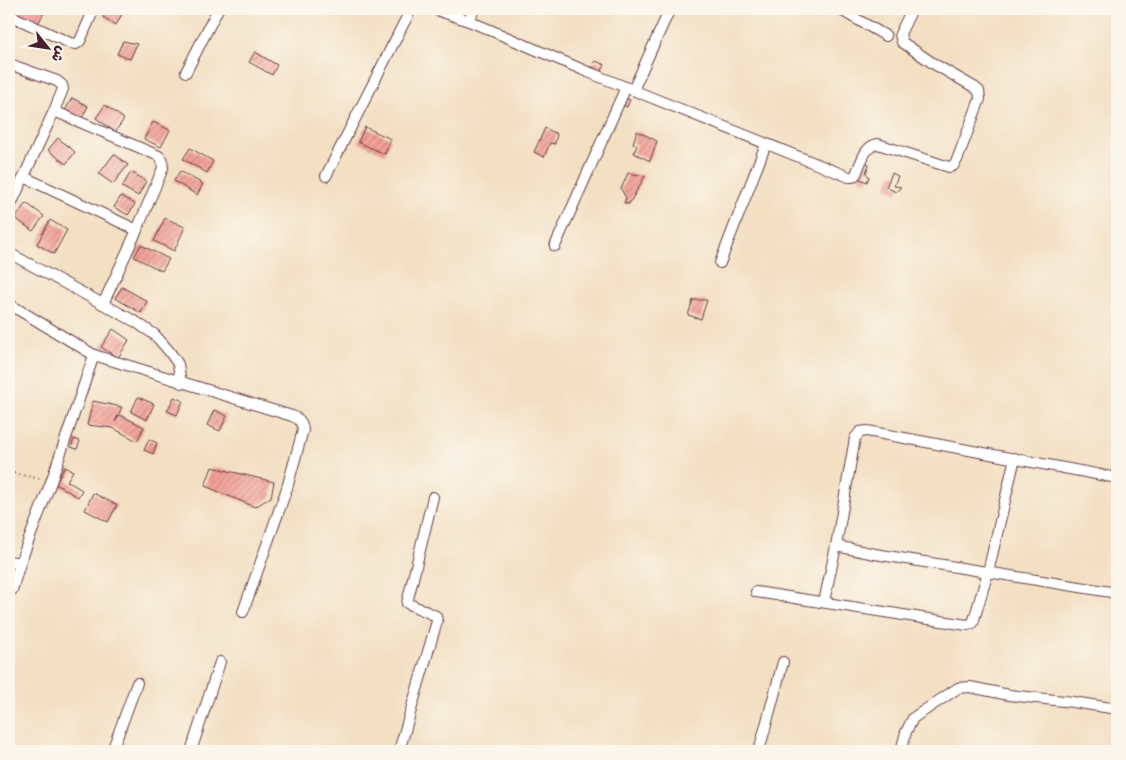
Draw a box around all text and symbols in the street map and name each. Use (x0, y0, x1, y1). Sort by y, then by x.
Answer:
north arrow (22, 22, 72, 72)
text: ش (46, 42, 68, 64)

